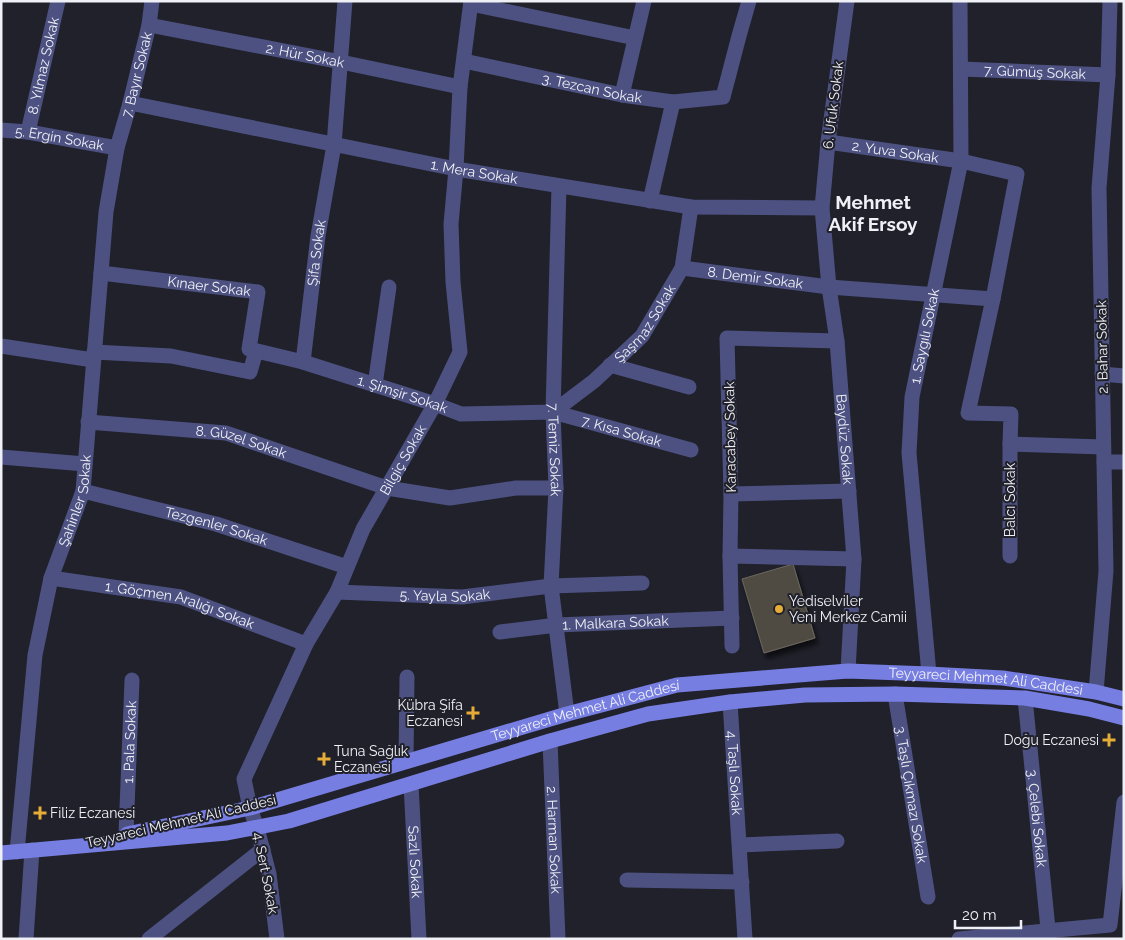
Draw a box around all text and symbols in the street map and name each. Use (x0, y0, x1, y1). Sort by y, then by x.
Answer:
street label: 8. Yılmaz Sokak (24, 15, 62, 116)
street label: 7. Bayır Sokak (118, 30, 155, 119)
street label: 2. Hür Sokak (264, 40, 346, 71)
street label: 6. Ufuk Sokak (820, 60, 846, 150)
street label: 7. Gümüş Sokak (984, 62, 1087, 82)
street label: 3. Tezcan Sokak (541, 70, 644, 106)
street label: 5. Ergin Sokak (14, 123, 106, 154)
street label: 2. Yuva Sokak (851, 138, 940, 166)
street label: 1. Mera Sokak (429, 156, 519, 187)
district label: Mehmet Akif Ersoy (828, 191, 918, 235)
street label: Şifa Sokak (304, 218, 329, 287)
street label: 8. Demir Sokak (707, 263, 805, 292)
street label: Kınaer Sokak (167, 273, 252, 299)
street label: Şaşmaz Sokak (611, 281, 679, 366)
street label: 1. Saygılı Sokak (907, 287, 942, 385)
street label: 2. Bahar Sokak (1093, 299, 1111, 394)
street label: 1. Şimşir Sokak (355, 372, 451, 416)
street label: Karacabey Sokak (721, 381, 739, 493)
street label: Baydüz Sokak (833, 393, 856, 486)
street label: 7. Temiz Sokak (545, 403, 564, 497)
street label: 7. Kısa Sokak (580, 412, 664, 450)
street label: Bilgiç Sokak (376, 421, 430, 498)
street label: 8. Güzel Sokak (195, 423, 289, 461)
street label: Şahinler Sokak (55, 454, 94, 549)
street label: Balcı Sokak (1002, 462, 1018, 537)
street label: Tezgenler Sokak (163, 504, 271, 549)
street label: 1. Göçmen Aralığı Sokak (104, 578, 257, 632)
street label: 5. Yayla Sokak (399, 586, 492, 605)
place label: Yediselviler Yeni Merkez Camii (789, 593, 907, 625)
marker: Yediselviler Yeni Merkez Camii (773, 603, 785, 615)
street label: 1. Malkara Sokak (562, 613, 670, 633)
street label: Teyyareci Mehmet Ali Caddesi (888, 665, 1084, 698)
street label: Teyyareci Mehmet Ali Caddesi (489, 677, 680, 744)
place label: Kübra Şifa Eczanesi (397, 697, 463, 729)
street label: 1. Pala Sokak (120, 700, 139, 784)
marker: Kübra Şifa Eczanesi (467, 707, 479, 719)
street label: 3. Taşlı Çıkmazı Sokak (892, 725, 930, 865)
street label: 4. Taşlı Sokak (724, 730, 745, 816)
place label: Doğu Eczanesi (1003, 732, 1099, 748)
marker: Doğu Eczanesi (1103, 734, 1115, 746)
place label: Tuna Sağlık Eczanesi (334, 743, 409, 775)
marker: Tuna Sağlık Eczanesi (318, 753, 330, 765)
street label: 3. Çelebi Sokak (1024, 769, 1050, 869)
street label: 2. Harman Sokak (544, 786, 564, 895)
street label: Teyyareci Mehmet Ali Caddesi (84, 791, 278, 851)
place label: Filiz Eczanesi (50, 805, 135, 821)
marker: Filiz Eczanesi (34, 807, 46, 819)
street label: Sazlı Sokak (405, 825, 425, 899)
street label: 4. Sert Sokak (250, 831, 282, 916)
scale bar (955, 898, 1021, 930)
text: 20 m (962, 906, 997, 924)

